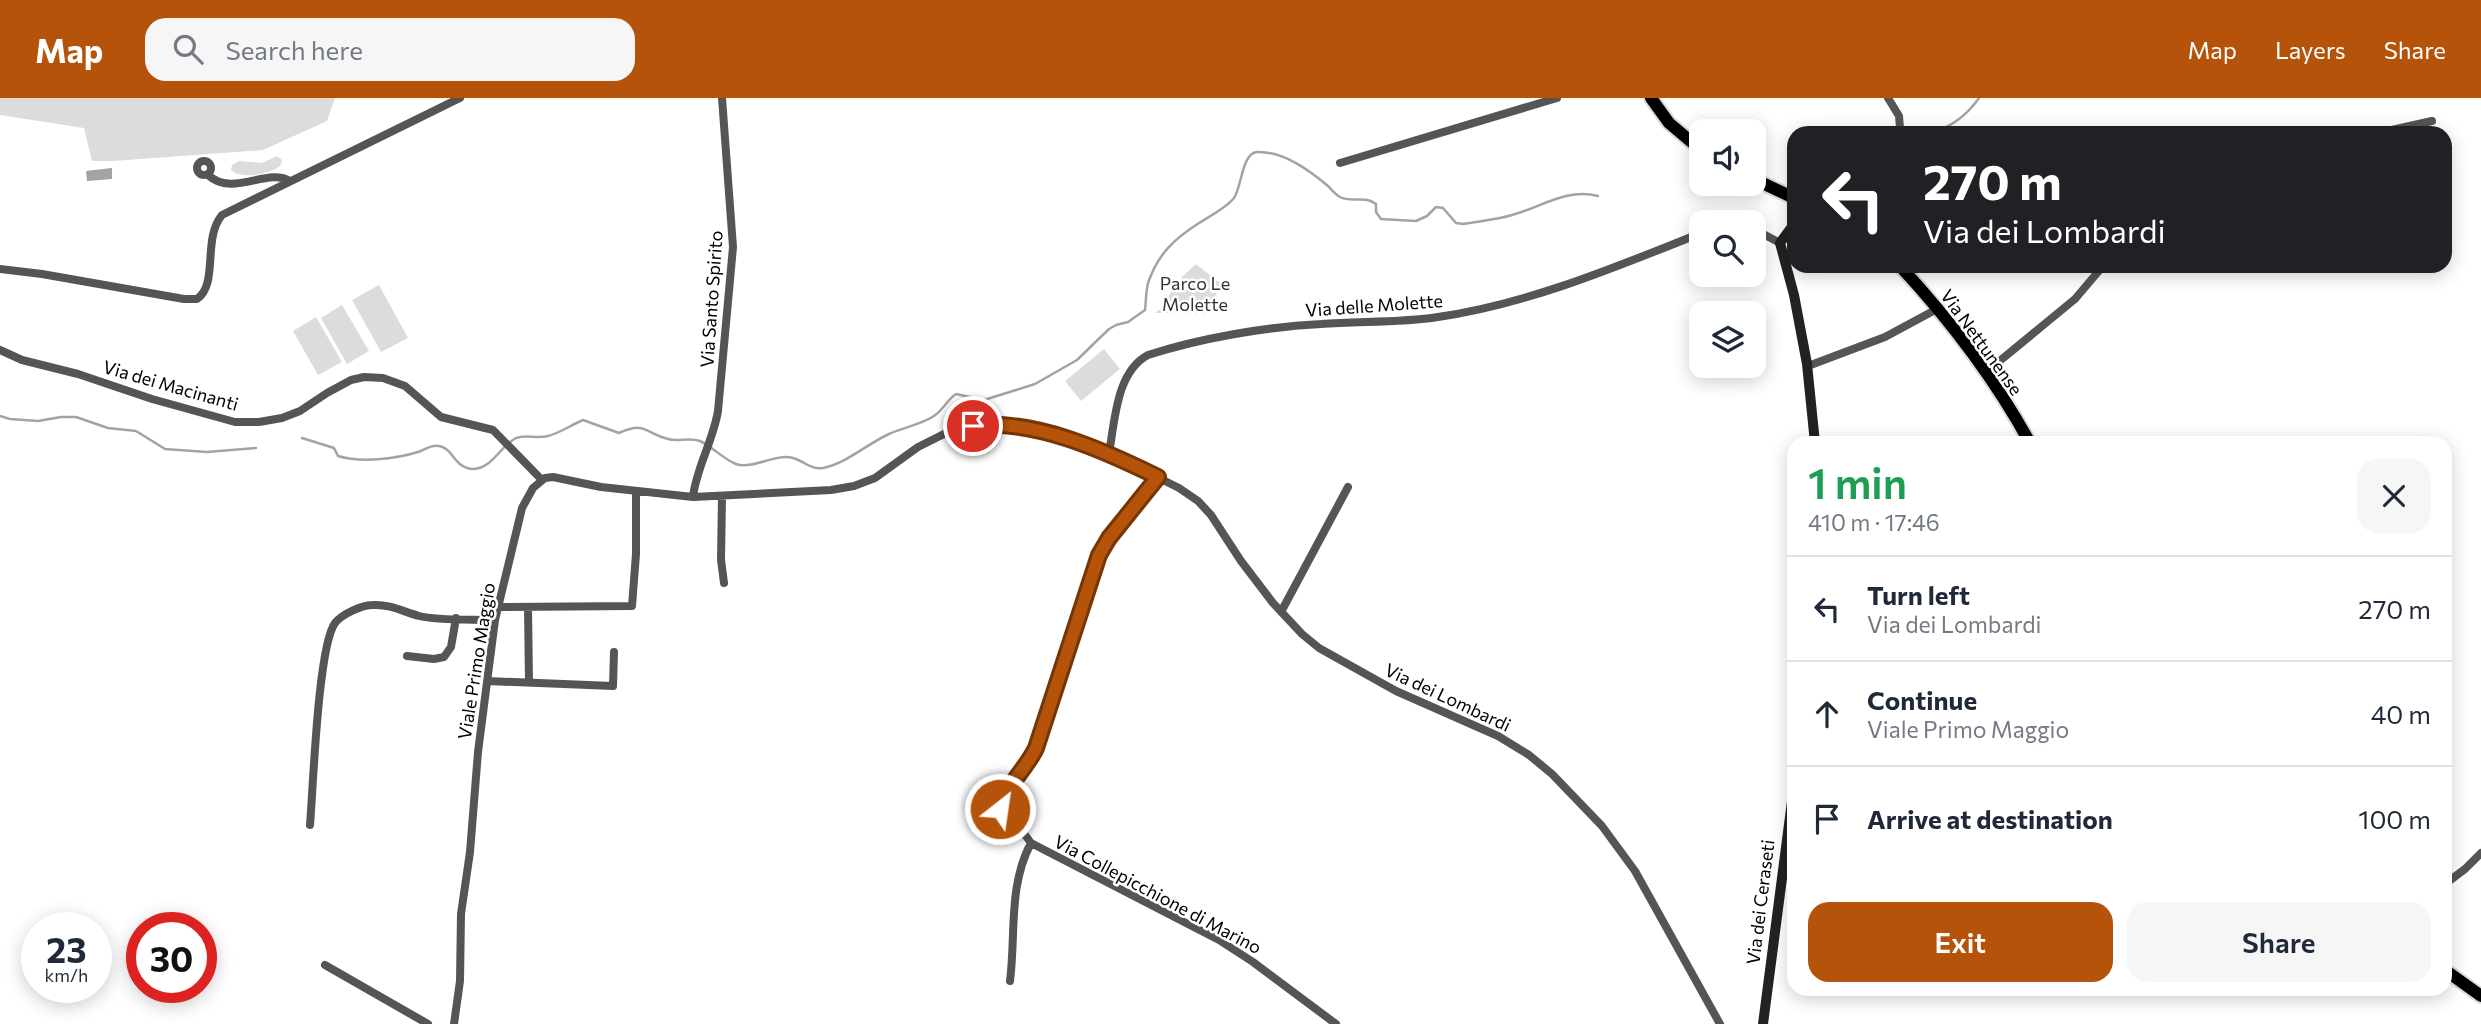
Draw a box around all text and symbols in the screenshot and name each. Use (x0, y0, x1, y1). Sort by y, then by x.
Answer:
search box (145, 18, 635, 81)
text: Map (35, 29, 103, 70)
icon: search (169, 30, 207, 68)
text: Search here (225, 34, 363, 65)
text: Map (2188, 35, 2237, 64)
text: Layers (2275, 35, 2346, 64)
text: Share (2384, 35, 2446, 64)
map controls (1689, 119, 1766, 378)
button: sound (1689, 119, 1766, 196)
text: 270 m (1923, 150, 2062, 210)
icon: left (1808, 154, 1899, 245)
button: search (1689, 210, 1766, 287)
text: Via dei Lombardi (1923, 210, 2166, 250)
street label: Via Santo Spirito (695, 230, 727, 368)
park label: Parco Le Molette (1160, 272, 1230, 315)
street label: Via Nettunense (1936, 285, 2028, 399)
street label: Via delle Molette (1304, 289, 1444, 321)
button: layers (1689, 301, 1766, 378)
street label: Via dei Macinanti (101, 355, 241, 415)
pin (943, 396, 1003, 456)
icon: arrive (954, 407, 992, 445)
text: 1 min (1808, 456, 1907, 508)
button: close (2357, 459, 2431, 533)
text: 410 m · 17:46 (1808, 508, 1940, 536)
text: Turn left (1867, 579, 1970, 610)
street label: Viale Primo Maggio (453, 581, 499, 741)
icon: left (1808, 590, 1846, 628)
text: 270 m (2358, 593, 2431, 624)
text: Via dei Lombardi (1867, 610, 2041, 638)
street label: Via dei Lombardi (1381, 658, 1515, 736)
text: Continue (1867, 684, 1977, 715)
icon: ahead (1808, 695, 1846, 733)
text: 40 m (2371, 698, 2431, 729)
text: Viale Primo Maggio (1867, 715, 2069, 743)
position arrow (963, 772, 1037, 846)
icon: arrive (1808, 800, 1846, 838)
text: Arrive at destination (1867, 803, 2113, 834)
text: 100 m (2358, 803, 2431, 834)
street label: Via Collepicchione di Marino (1051, 830, 1265, 958)
street label: Via dei Ceraseti (1741, 838, 1779, 966)
button: Exit (1808, 902, 2113, 982)
button: Share (2127, 902, 2431, 982)
speed limit sign: 30 (126, 912, 217, 1003)
text: 23 (46, 927, 87, 970)
text: km/h (45, 964, 88, 986)

